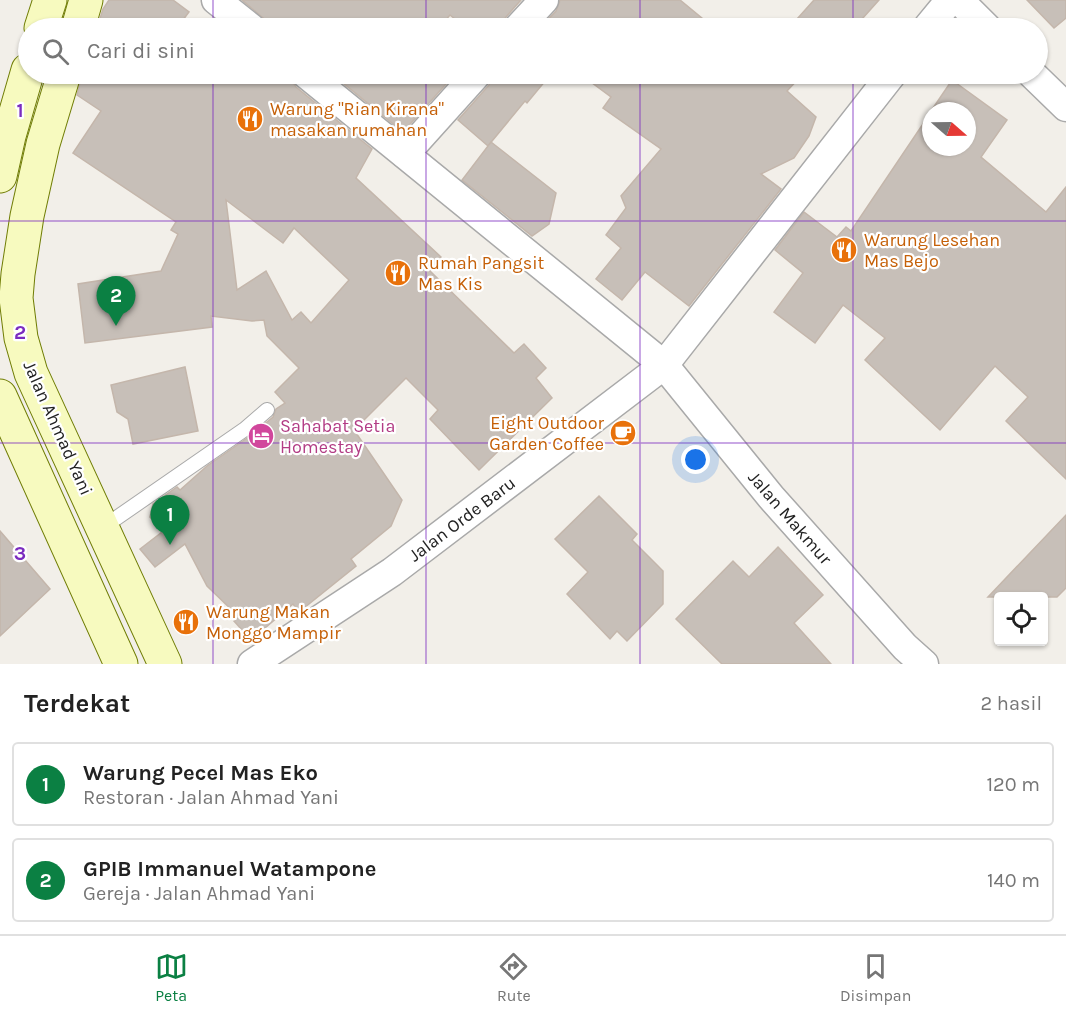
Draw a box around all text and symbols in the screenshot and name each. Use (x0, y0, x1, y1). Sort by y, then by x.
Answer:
search box (18, 18, 1048, 84)
icon: search (39, 35, 72, 68)
text: Cari di sini (87, 38, 195, 64)
place label: Warung "Rian Kirana" masakan rumahan (270, 98, 444, 141)
text: 1 (16, 99, 24, 122)
north arrow (922, 102, 976, 156)
restaurant icon: Warung "Rian Kirana" masakan rumahan (235, 104, 265, 134)
place label: Warung Lesehan Mas Bejo (864, 229, 1000, 272)
restaurant icon: Warung Lesehan Mas Bejo (829, 235, 859, 265)
place label: Rumah Pangsit Mas Kis (418, 252, 545, 295)
restaurant icon: Rumah Pangsit Mas Kis (383, 258, 413, 288)
pin: 2 (96, 276, 136, 326)
text: 2 (14, 321, 26, 344)
street label: Jalan Ahmad Yani (18, 357, 98, 499)
place label: Eight Outdoor Garden Coffee (489, 412, 604, 455)
place label: Sahabat Setia Homestay (280, 415, 395, 458)
cafe icon: Eight Outdoor Garden Coffee (608, 418, 638, 448)
hotel icon: Sahabat Setia Homestay (246, 421, 276, 451)
your location (681, 445, 710, 474)
street label: Jalan Makmur (743, 467, 837, 570)
street label: Jalan Orde Baru (404, 472, 520, 566)
pin: 1 (150, 496, 190, 545)
text: 3 (14, 542, 26, 565)
map controls (994, 592, 1048, 646)
button: locate (994, 592, 1048, 646)
place label: Warung Makan Monggo Mampir (206, 601, 341, 644)
restaurant icon: Warung Makan Monggo Mampir (171, 607, 201, 637)
text: Terdekat (24, 688, 130, 719)
text: 2 hasil (981, 692, 1042, 715)
text: Warung Pecel Mas Eko (83, 760, 318, 786)
text: 1 (42, 773, 49, 796)
text: 120 m (986, 773, 1040, 796)
text: Restoran · Jalan Ahmad Yani (83, 786, 339, 809)
text: GPIB Immanuel Watampone (83, 856, 376, 882)
text: 2 (39, 869, 52, 892)
text: 140 m (987, 869, 1040, 892)
text: Gereja · Jalan Ahmad Yani (83, 882, 315, 905)
tab: Peta (155, 950, 188, 1005)
tab: Rute (497, 950, 531, 1005)
tab: Disimpan (840, 950, 911, 1005)

